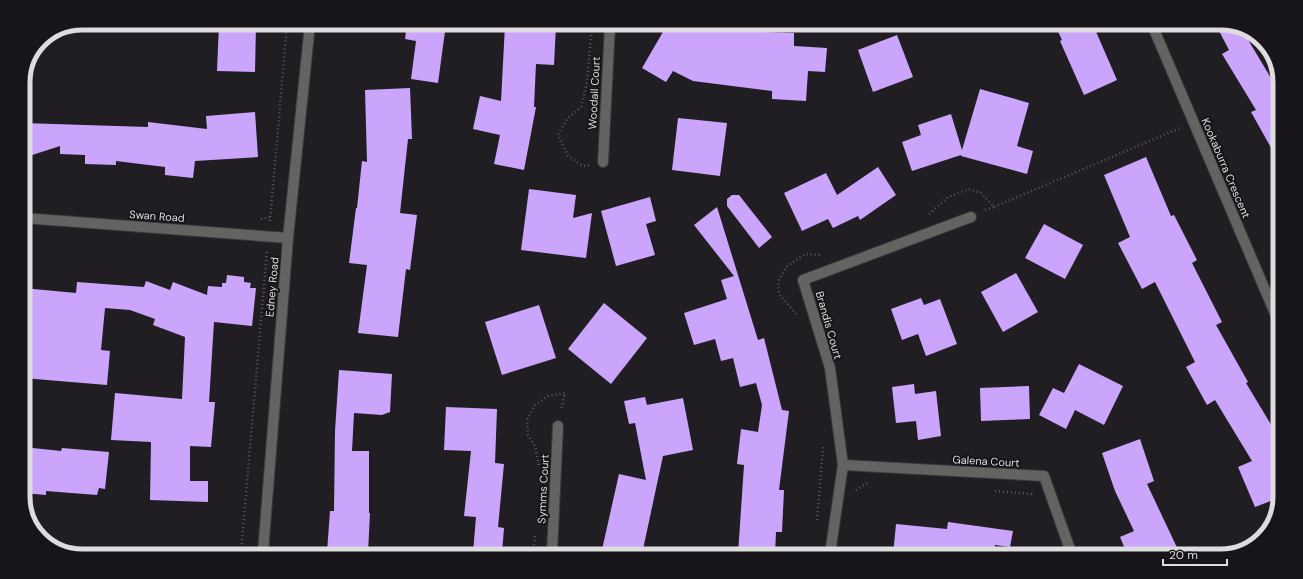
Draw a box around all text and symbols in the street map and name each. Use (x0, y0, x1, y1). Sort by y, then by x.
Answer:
street label: Woodall Court (585, 56, 603, 130)
street label: Kookaburra Crescent (1199, 116, 1253, 220)
street label: Swan Road (129, 207, 185, 225)
street label: Edney Road (262, 256, 282, 318)
street label: Brandis Court (813, 289, 845, 361)
street label: Galena Court (952, 452, 1020, 470)
street label: Symms Court (534, 454, 552, 524)
scale bar (1163, 541, 1227, 567)
text: 20 m (1169, 547, 1198, 563)

